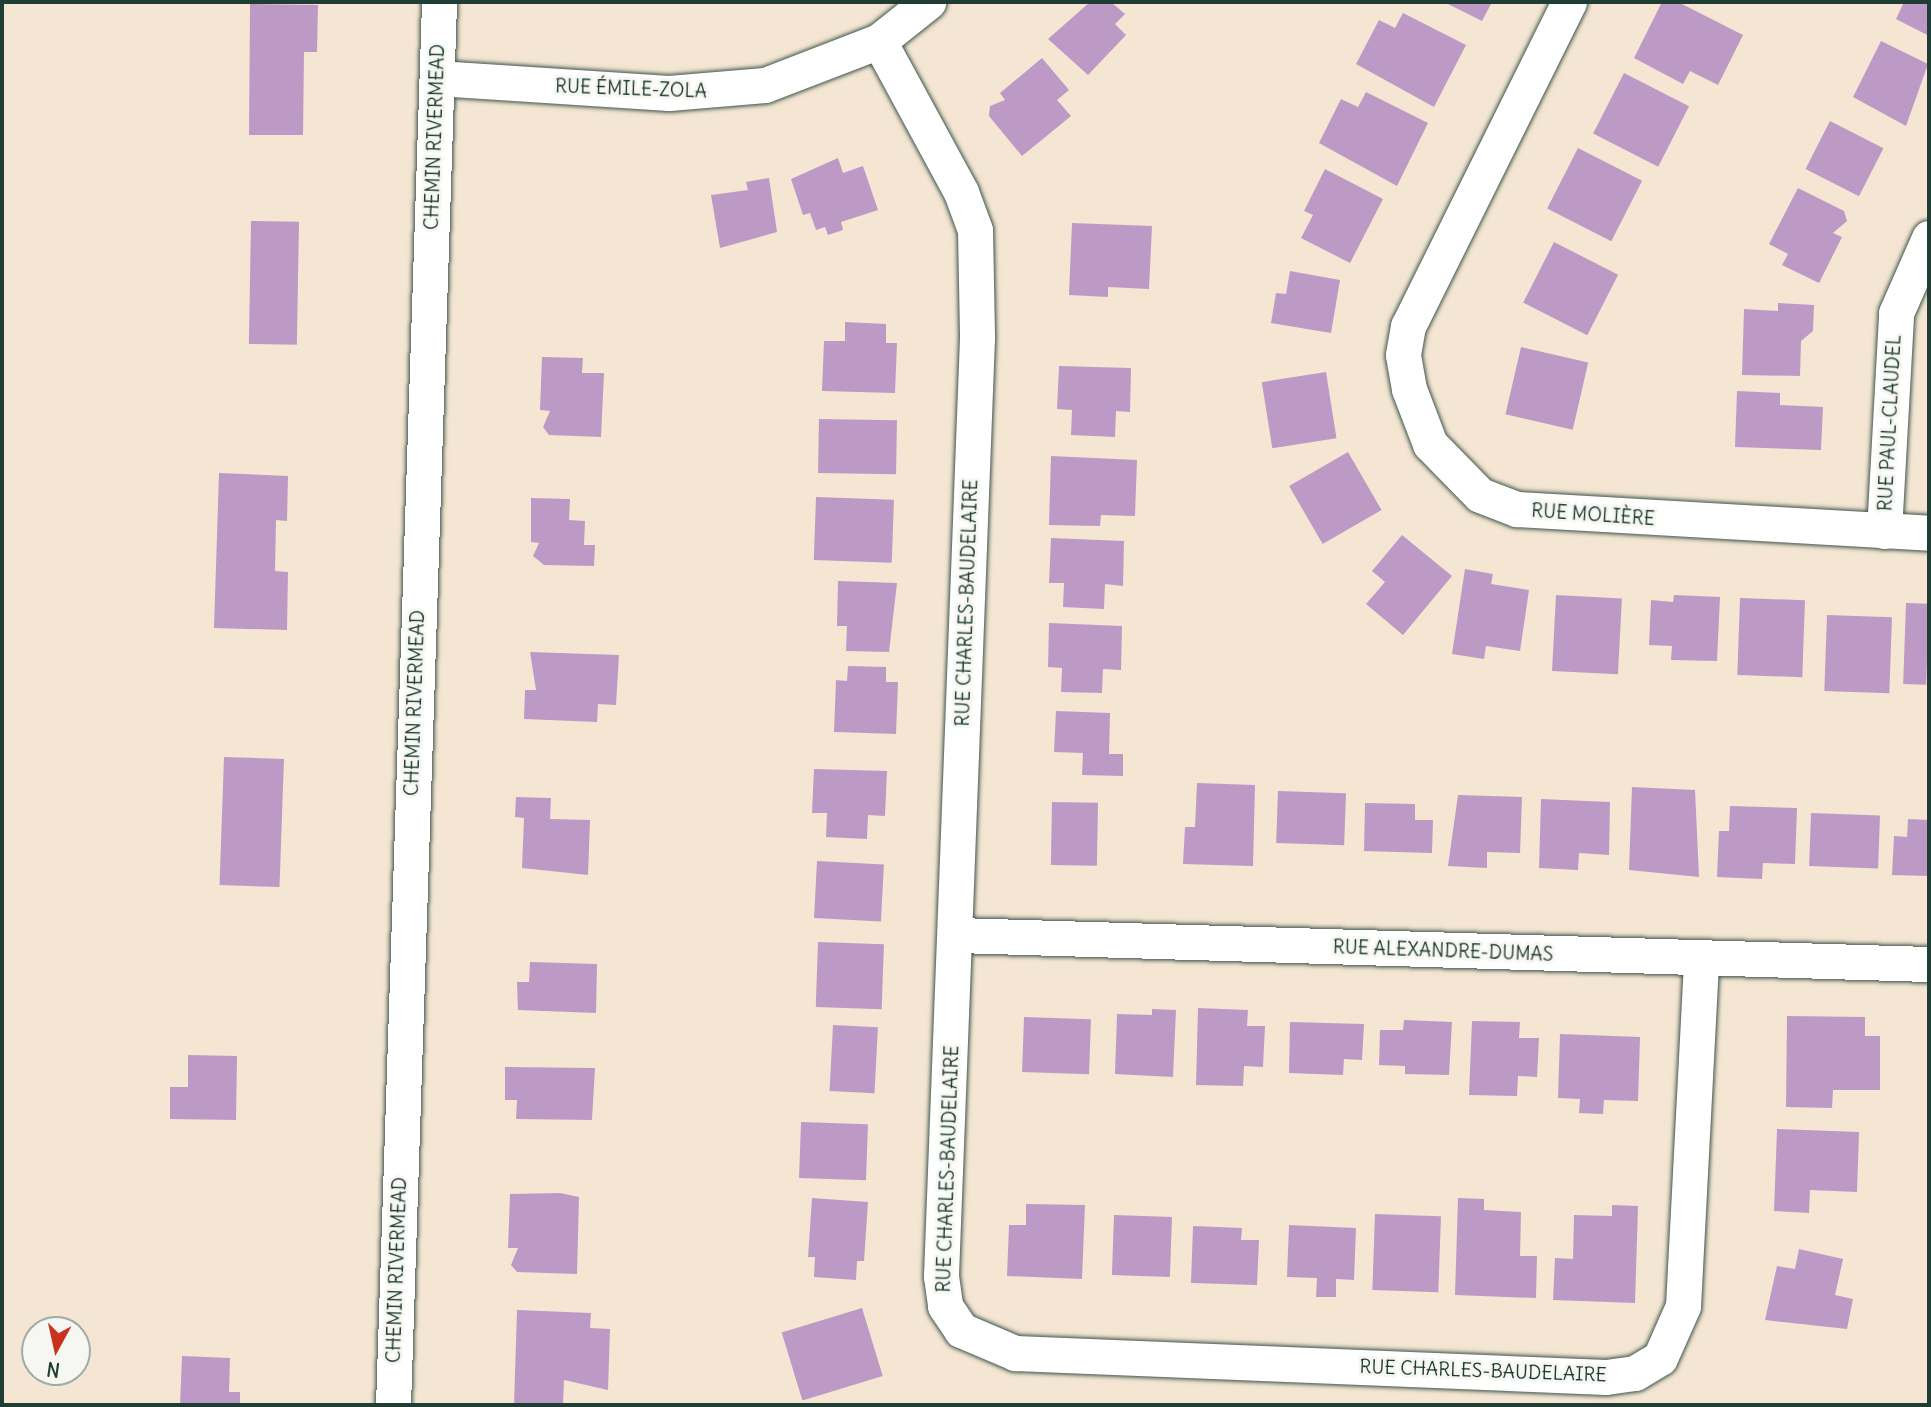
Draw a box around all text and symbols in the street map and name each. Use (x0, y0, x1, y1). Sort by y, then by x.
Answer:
street label: CHEMIN RIVERMEAD (420, 44, 450, 230)
street label: RUE ÉMILE-ZOLA (555, 75, 707, 103)
street label: RUE PAUL-CLAUDEL (1874, 334, 1906, 512)
street label: RUE CHARLES-BAUDELAIRE (951, 479, 983, 727)
street label: RUE MOLIÈRE (1530, 499, 1656, 531)
street label: CHEMIN RIVERMEAD (400, 610, 430, 796)
street label: RUE ALEXANDRE-DUMAS (1332, 936, 1554, 966)
street label: RUE CHARLES-BAUDELAIRE (932, 1045, 964, 1293)
street label: CHEMIN RIVERMEAD (382, 1177, 412, 1363)
north arrow (21, 1316, 91, 1386)
street label: RUE CHARLES-BAUDELAIRE (1359, 1355, 1607, 1387)
text: N (45, 1357, 62, 1383)

